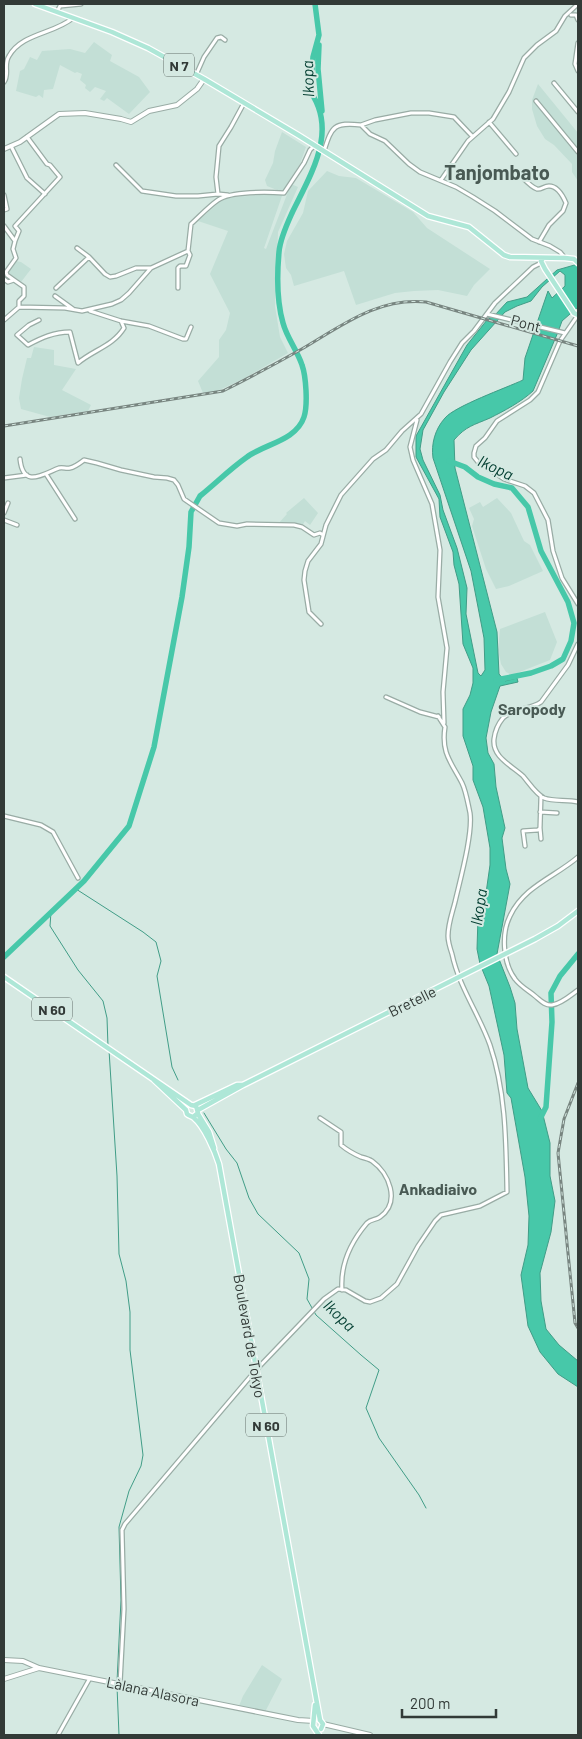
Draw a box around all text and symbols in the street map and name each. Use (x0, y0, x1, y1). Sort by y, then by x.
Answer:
road number: N 7 (164, 54, 194, 76)
water label: Ikopa (297, 60, 317, 98)
district label: Tanjombato (444, 160, 550, 184)
street label: Pont (509, 310, 543, 336)
water label: Ikopa (475, 451, 517, 483)
district label: Saropody (498, 699, 566, 718)
water label: Ikopa (466, 887, 490, 927)
street label: Bretelle (385, 982, 439, 1020)
road number: N 60 (32, 998, 72, 1021)
district label: Ankadiaivo (399, 1179, 477, 1198)
street label: Boulevard de Tokyo (230, 1273, 270, 1399)
water label: Ikopa (320, 1295, 360, 1335)
road number: N 60 (246, 1414, 286, 1436)
street label: Làlana Alasora (105, 1672, 201, 1710)
scale bar (402, 1686, 496, 1718)
text: 200 m (410, 1694, 450, 1712)

